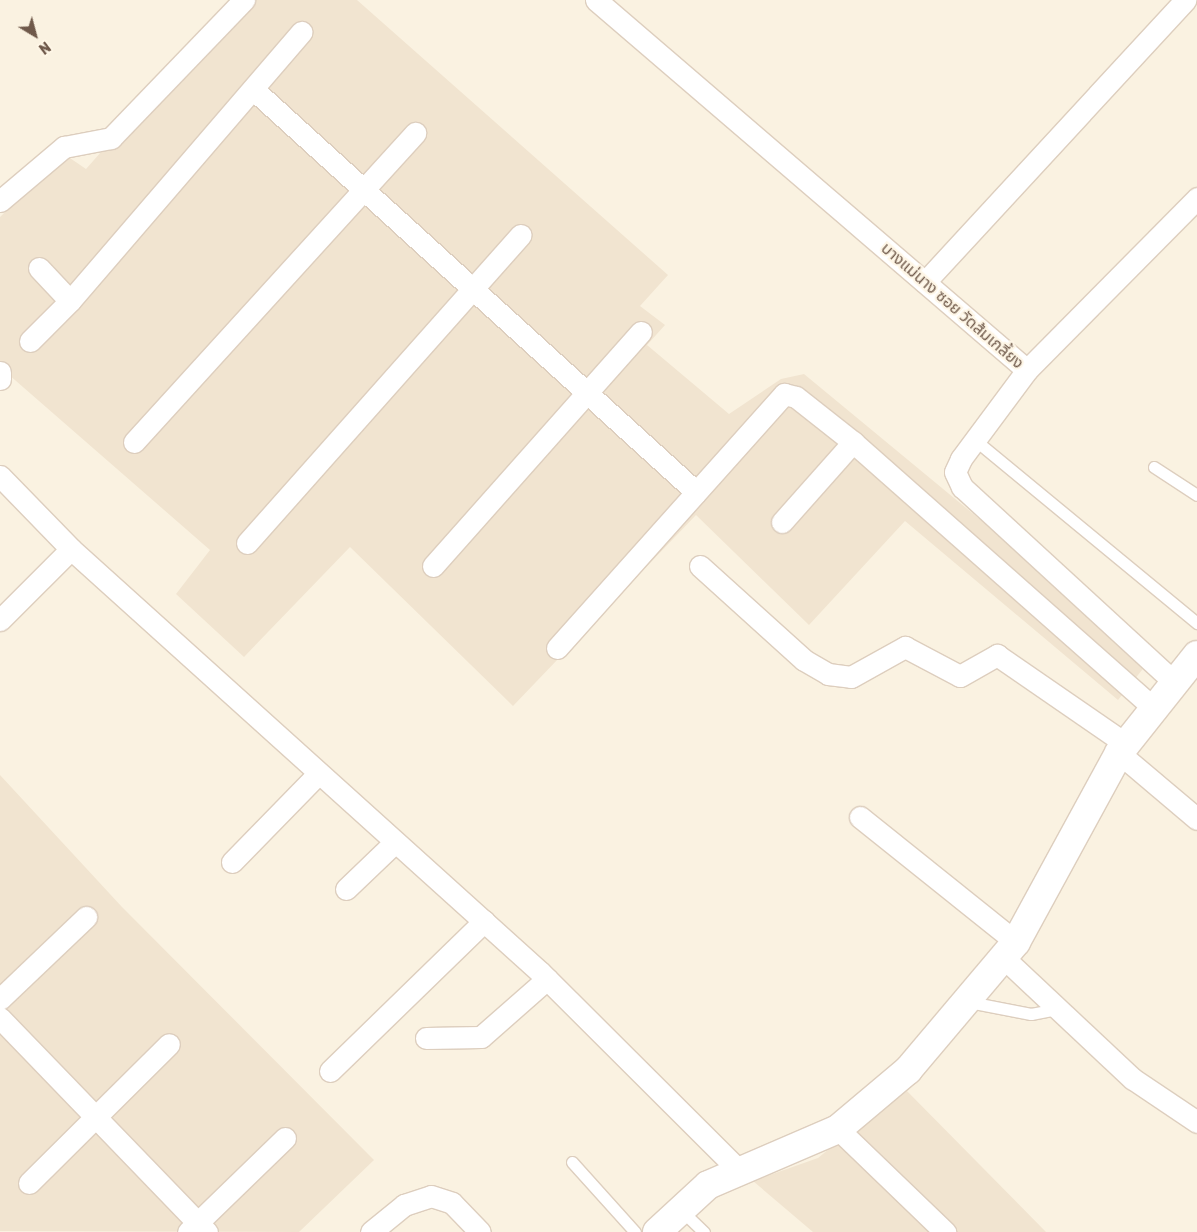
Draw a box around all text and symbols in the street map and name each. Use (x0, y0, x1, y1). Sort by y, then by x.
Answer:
north arrow (10, 10, 60, 60)
text: N (35, 38, 53, 57)
street label: บางแม่นาง ซอย วัดส้มเกลี้ยง (877, 239, 1027, 373)

